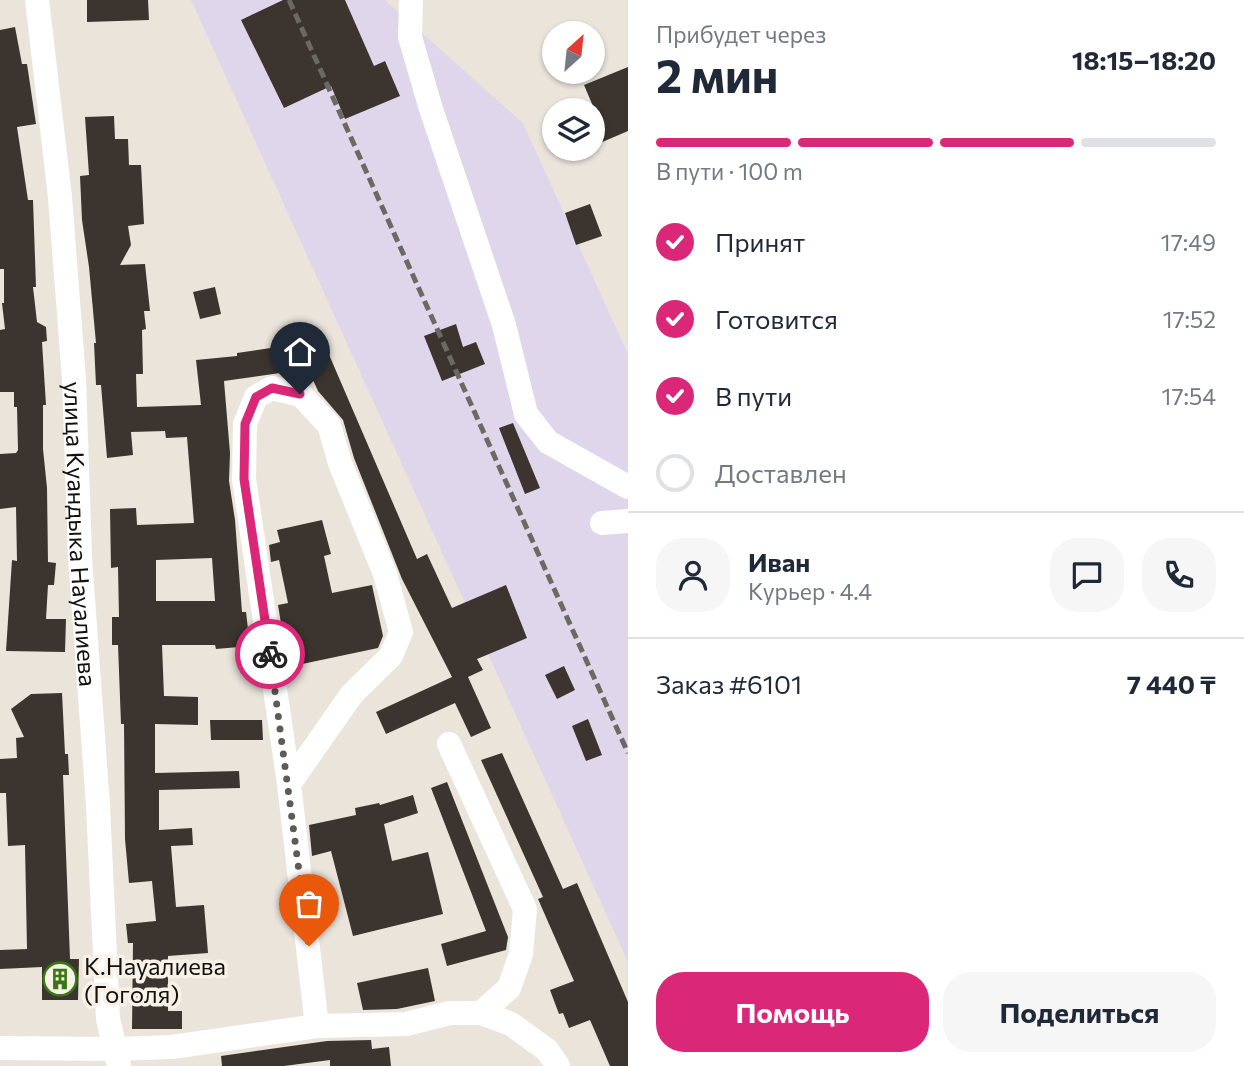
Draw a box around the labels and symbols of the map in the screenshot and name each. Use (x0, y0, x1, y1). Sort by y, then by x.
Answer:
north arrow (542, 21, 606, 84)
pin (270, 322, 330, 394)
street label: улица Куандыка Науалиева (60, 381, 104, 688)
courier (235, 619, 305, 689)
pin (279, 874, 339, 946)
place label: К.Науалиева (Гоголя) (84, 951, 226, 1008)
building icon: К.Науалиева (Гоголя) (41, 960, 79, 998)

